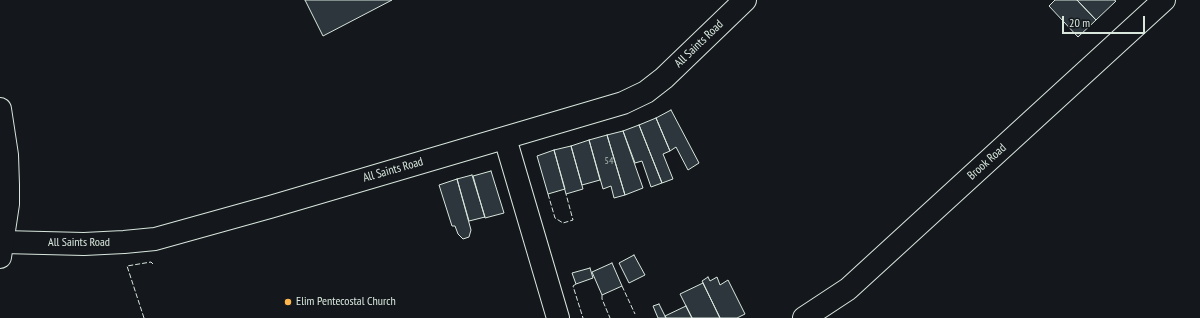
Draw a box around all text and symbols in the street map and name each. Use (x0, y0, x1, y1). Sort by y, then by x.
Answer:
scale bar (1064, 8, 1147, 34)
text: 20 m (1069, 15, 1090, 30)
street label: All Saints Road (672, 17, 726, 71)
street label: Brook Road (965, 141, 1009, 183)
street label: All Saints Road (361, 155, 425, 185)
house number: 54 (605, 155, 613, 167)
street label: All Saints Road (48, 236, 110, 250)
place label: Elim Pentecostal Church (296, 295, 396, 309)
marker: Elim Pentecostal Church (283, 297, 293, 307)

